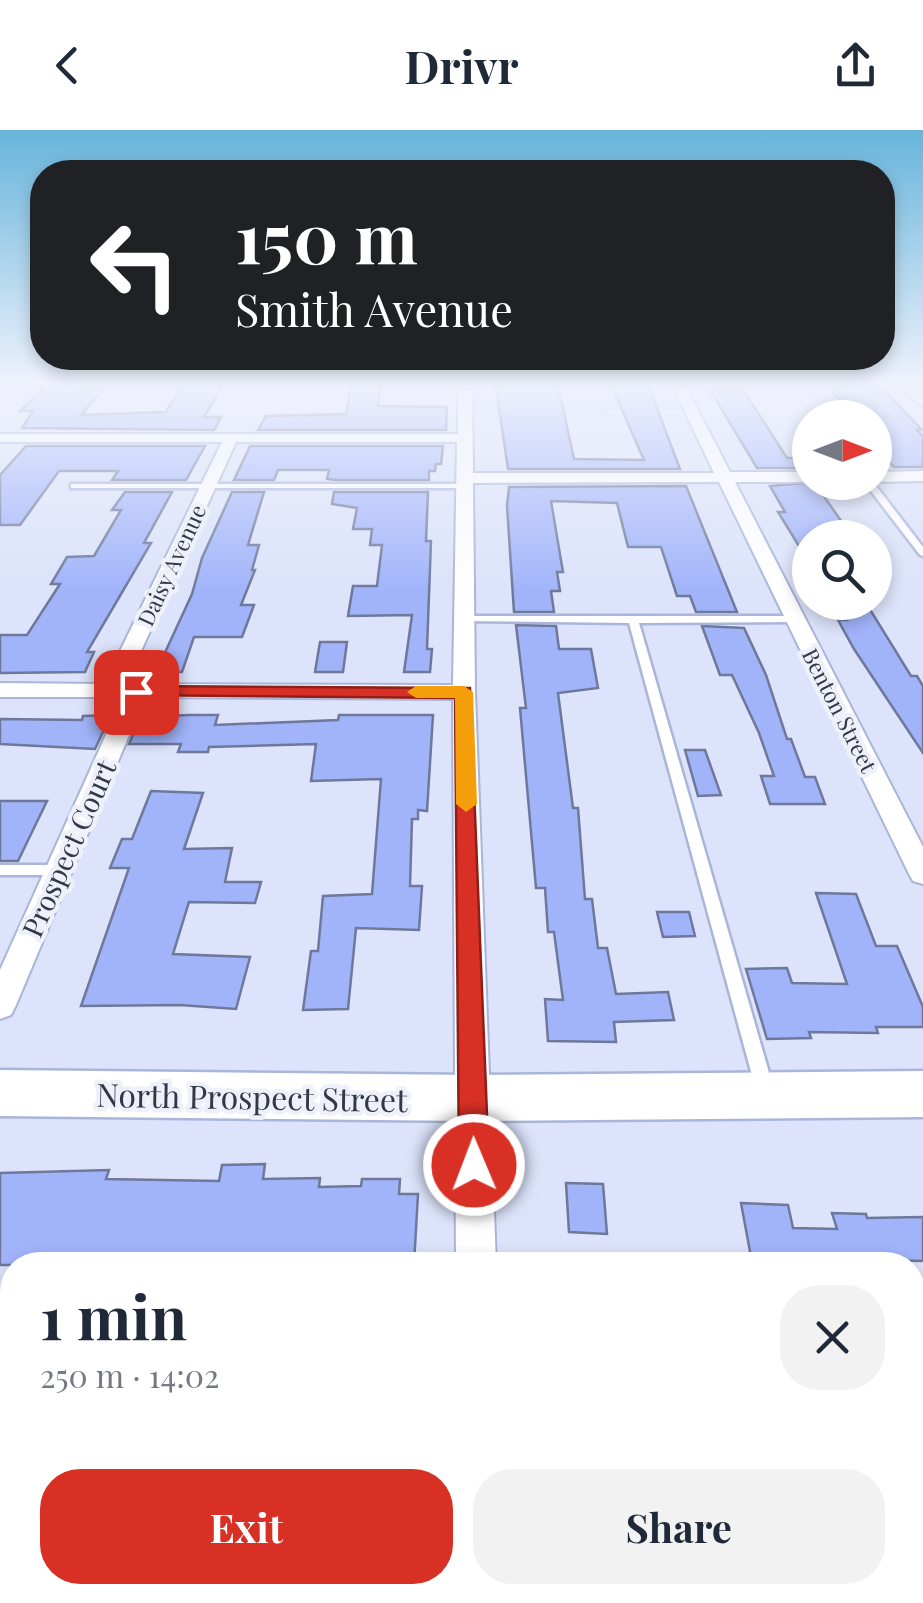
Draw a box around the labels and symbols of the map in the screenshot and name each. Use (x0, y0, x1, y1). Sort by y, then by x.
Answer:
north arrow (792, 400, 892, 500)
street label: Daisy Avenue (130, 499, 212, 631)
street label: Benton Street (796, 643, 885, 778)
pin (94, 650, 179, 735)
street label: Prospect Court (12, 753, 124, 942)
street label: North Prospect Street (96, 1072, 409, 1120)
position arrow (422, 1113, 526, 1217)

